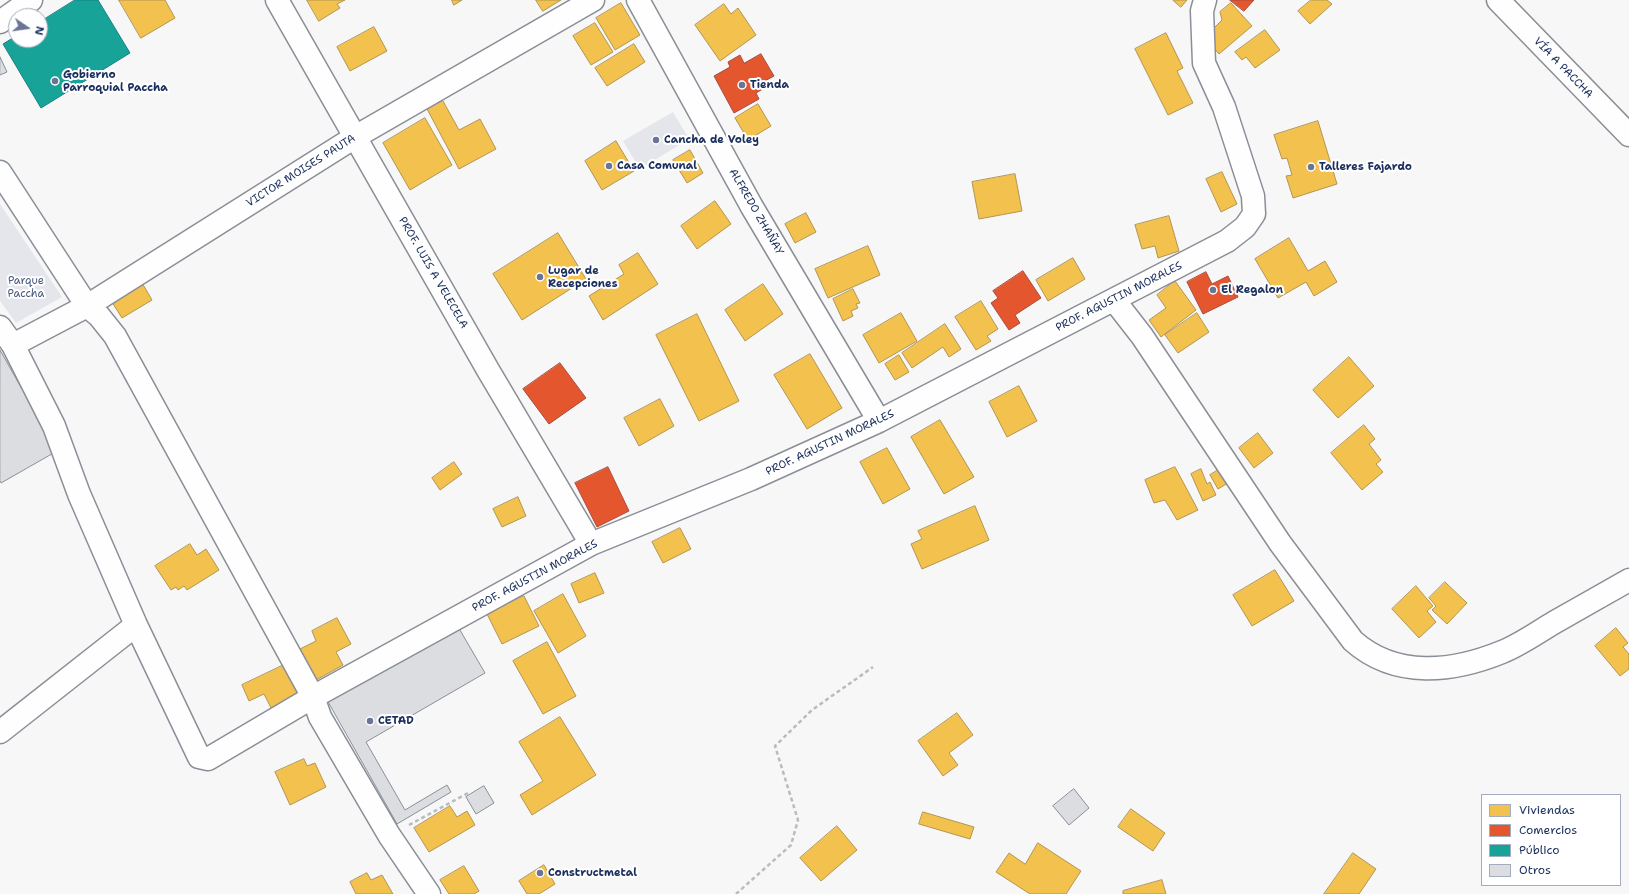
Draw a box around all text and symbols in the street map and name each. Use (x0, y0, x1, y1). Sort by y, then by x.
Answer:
north arrow (8, 8, 48, 48)
text: N (31, 25, 47, 37)
street label: VÍA A PACCHA (1531, 35, 1595, 101)
place label: Gobierno Parroquial Paccha (63, 68, 168, 94)
marker: Gobierno Parroquial Paccha (50, 76, 60, 86)
place label: Tienda (750, 78, 789, 92)
marker: Tienda (737, 80, 747, 90)
street label: VICTOR MOISES PAUTA (244, 132, 358, 210)
place label: Cancha de Voley (664, 133, 759, 147)
marker: Cancha de Voley (651, 135, 661, 145)
place label: Casa Comunal (617, 159, 697, 173)
place label: Talleres Fajardo (1319, 160, 1412, 174)
marker: Casa Comunal (604, 161, 614, 171)
marker: Talleres Fajardo (1306, 162, 1316, 172)
street label: ALFREDO ZHAÑAY (726, 166, 786, 258)
street label: PROF. LUIS A VELECELA (396, 215, 470, 331)
street label: PROF. AGUSTIN MORALES (1054, 259, 1184, 335)
place label: Lugar de Recepciones (548, 264, 618, 290)
marker: Lugar de Recepciones (535, 272, 545, 282)
park label: Parque Paccha (8, 274, 44, 300)
place label: El Regalon (1221, 283, 1283, 297)
marker: El Regalon (1208, 285, 1218, 295)
street label: PROF. AGUSTIN MORALES (764, 407, 896, 479)
street label: PROF. AGUSTIN MORALES (470, 537, 600, 615)
place label: CETAD (378, 714, 414, 728)
marker: CETAD (365, 716, 375, 726)
legend (1481, 794, 1621, 886)
text: Viviendas (1519, 802, 1575, 818)
text: Comercios (1519, 822, 1577, 838)
text: Público (1519, 842, 1560, 858)
text: Otros (1519, 862, 1551, 878)
place label: Constructmetal (548, 866, 637, 880)
marker: Constructmetal (535, 868, 545, 878)

